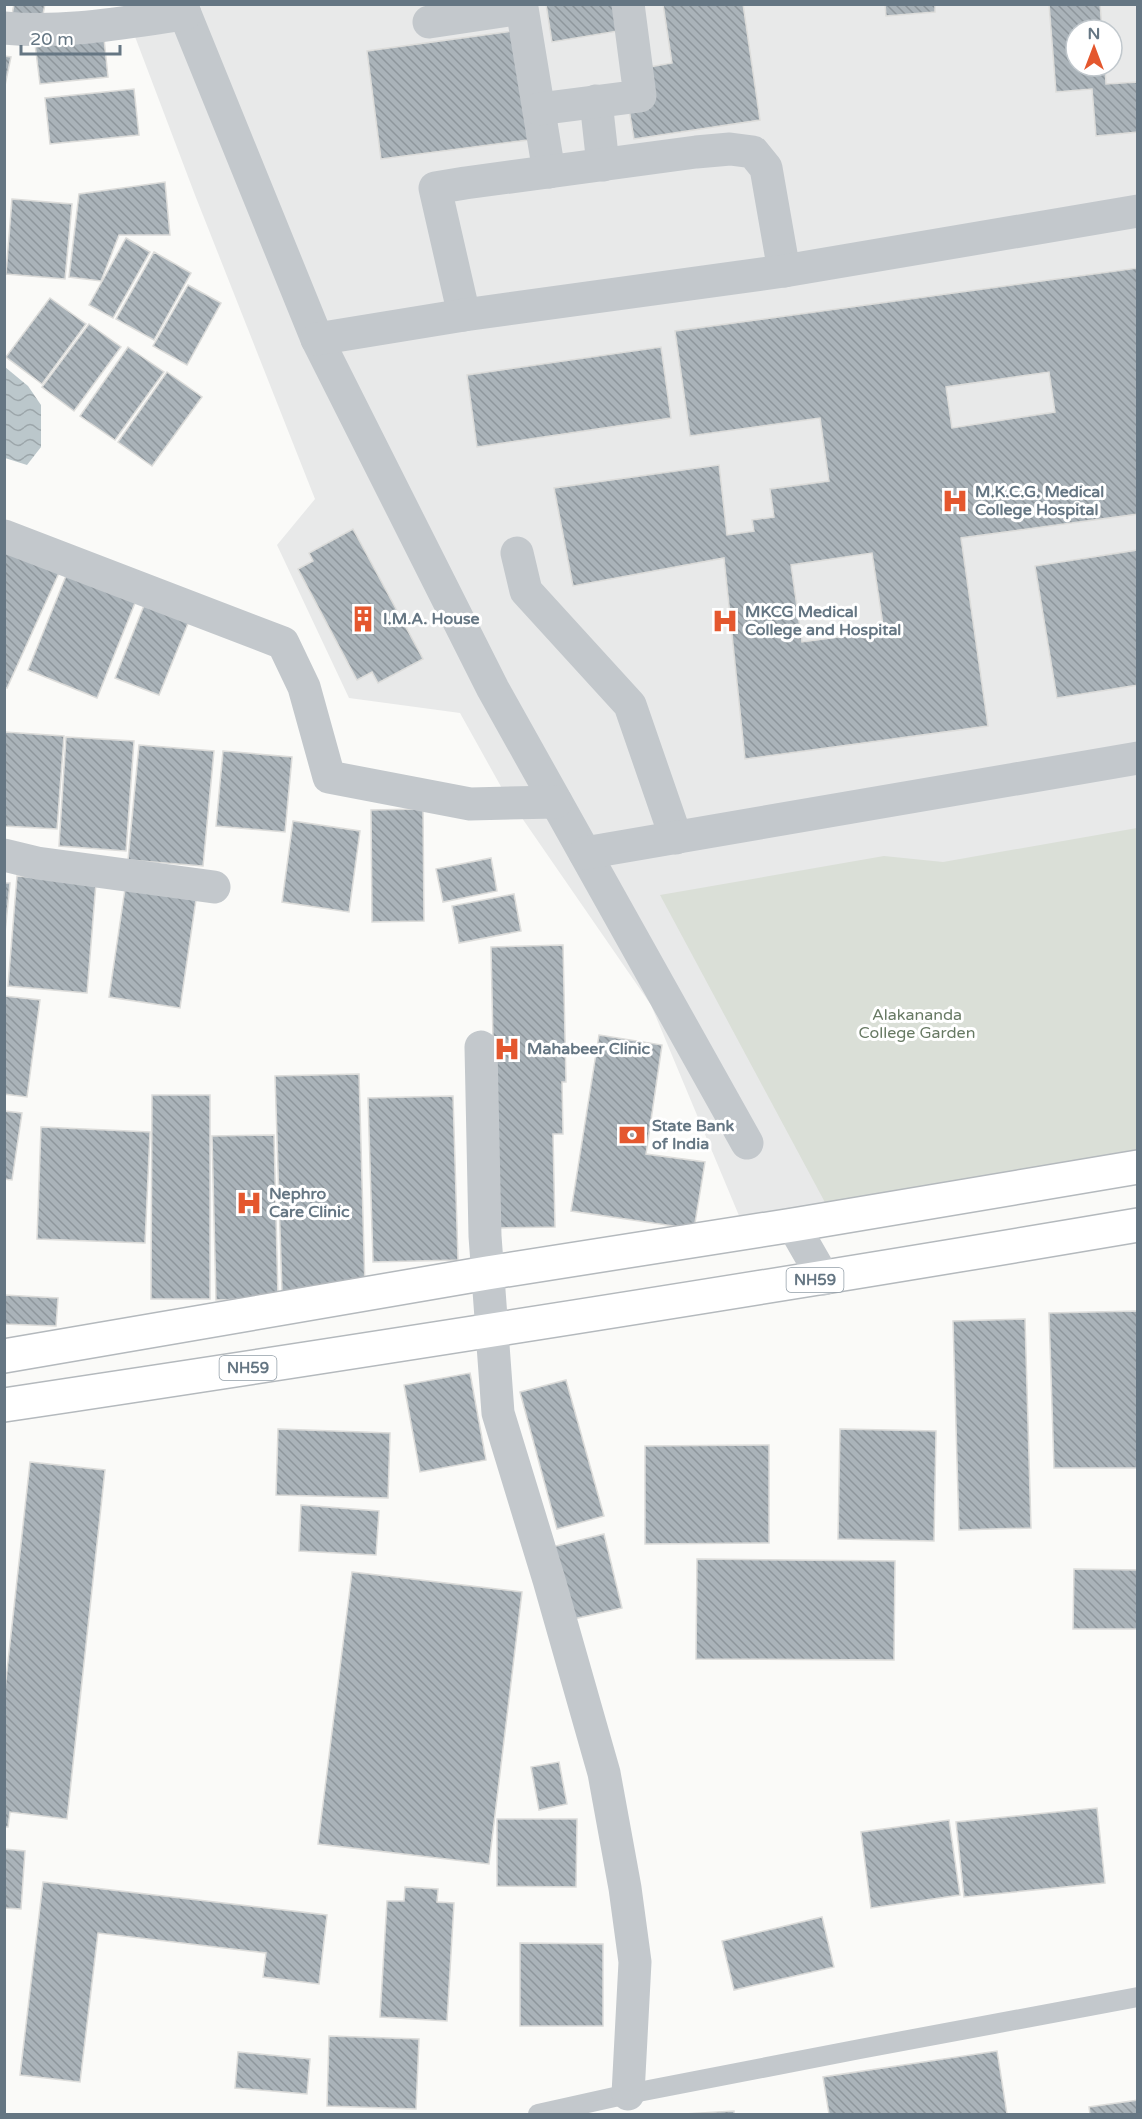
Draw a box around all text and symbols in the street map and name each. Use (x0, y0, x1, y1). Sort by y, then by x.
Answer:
scale bar (21, 18, 120, 56)
north arrow (1064, 18, 1124, 78)
text: N (1088, 24, 1100, 44)
text: 20 m (30, 28, 74, 50)
place label: M.K.C.G. Medical College Hospital (975, 482, 1104, 520)
hospital icon: M.K.C.G. Medical College Hospital (940, 486, 970, 516)
place label: MKCG Medical College and Hospital (745, 602, 901, 640)
building icon: I.M.A. House (348, 604, 378, 634)
hospital icon: MKCG Medical College and Hospital (710, 606, 740, 636)
place label: I.M.A. House (383, 609, 480, 629)
park label: Alakananda College Garden (859, 1005, 975, 1043)
hospital icon: Mahabeer Clinic (492, 1034, 522, 1064)
place label: Mahabeer Clinic (527, 1039, 650, 1059)
place label: State Bank of India (652, 1116, 734, 1154)
bank icon: State Bank of India (617, 1120, 647, 1150)
place label: Nephro Care Clinic (269, 1184, 350, 1222)
hospital icon: Nephro Care Clinic (234, 1188, 264, 1218)
road number: NH59 (786, 1268, 844, 1292)
road number: NH59 (220, 1356, 276, 1380)

